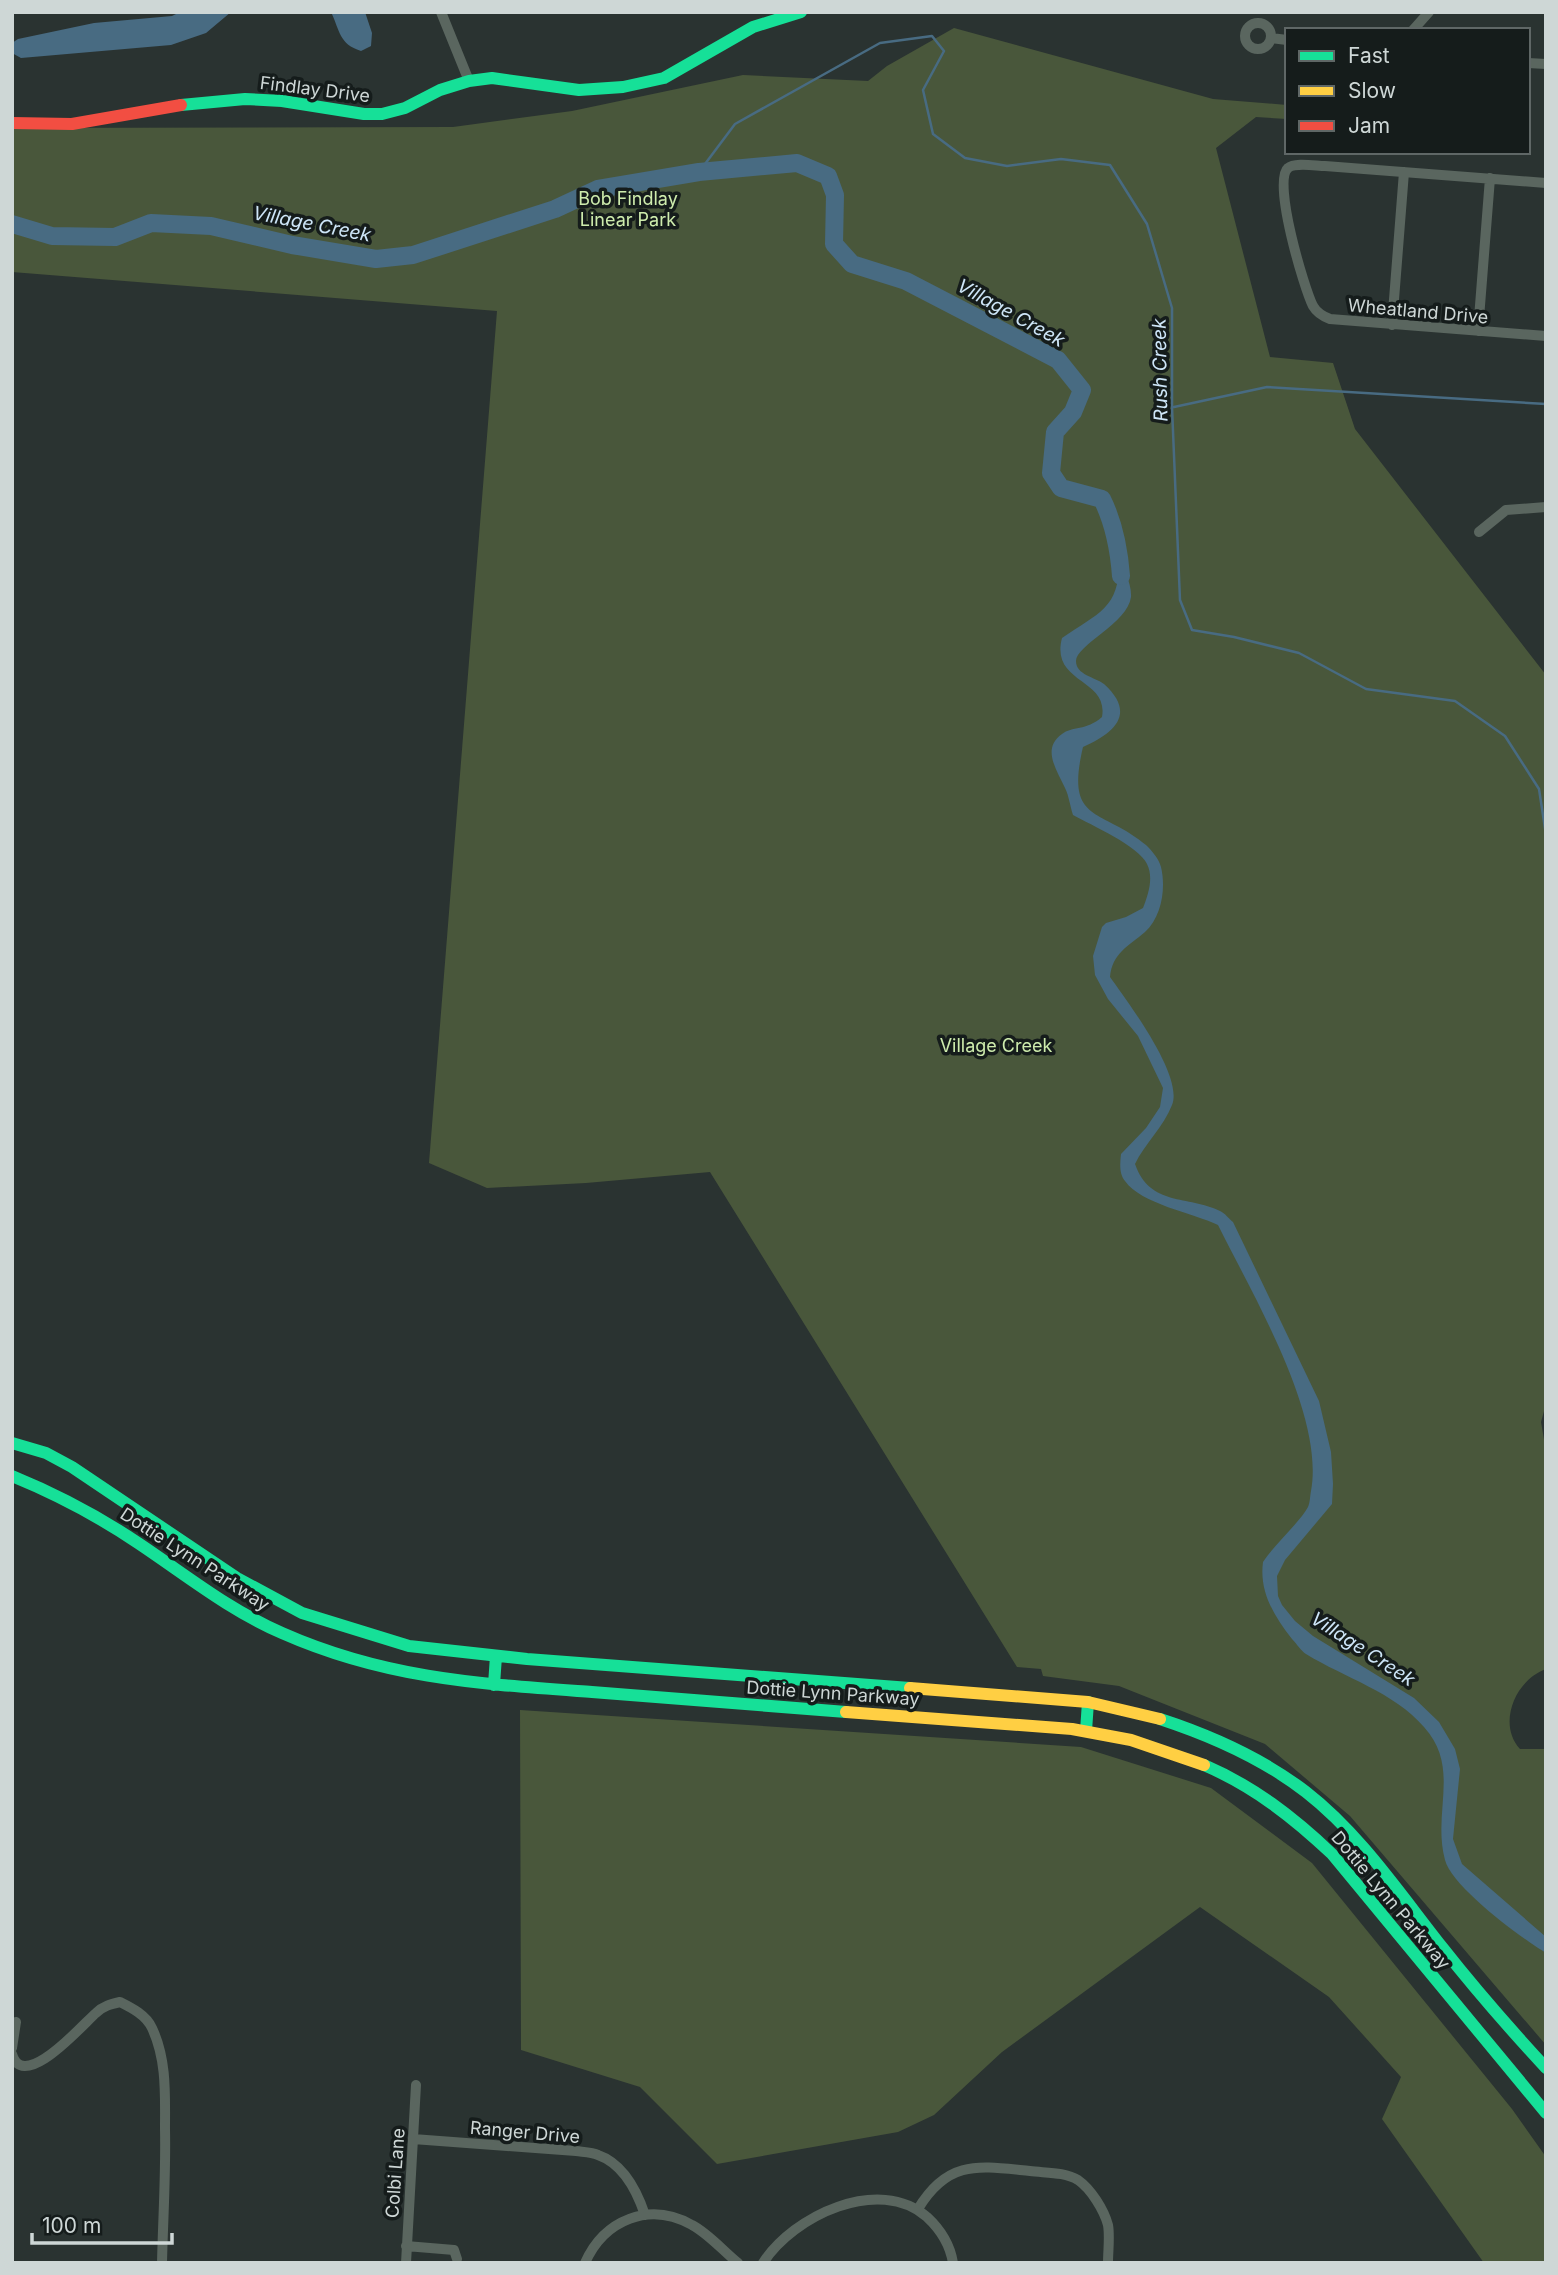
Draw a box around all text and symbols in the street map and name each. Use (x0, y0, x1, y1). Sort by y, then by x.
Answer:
legend (1285, 28, 1530, 154)
text: Fast (1348, 43, 1390, 68)
street label: Findlay Drive (259, 72, 371, 106)
text: Slow (1348, 78, 1396, 103)
text: Jam (1348, 113, 1390, 138)
park label: Bob Findlay Linear Park (578, 188, 678, 230)
water label: Village Creek (251, 201, 373, 247)
water label: Village Creek (953, 274, 1069, 352)
street label: Wheatland Drive (1347, 294, 1489, 328)
water label: Rush Creek (1148, 318, 1172, 422)
park label: Village Creek (940, 1035, 1052, 1056)
street label: Dottie Lynn Parkway (116, 1503, 274, 1615)
water label: Village Creek (1307, 1607, 1420, 1692)
street label: Dottie Lynn Parkway (746, 1676, 920, 1710)
street label: Dottie Lynn Parkway (1327, 1827, 1455, 1973)
street label: Ranger Drive (469, 2117, 581, 2147)
street label: Colbi Lane (381, 2127, 409, 2219)
scale bar (32, 2202, 172, 2246)
text: 100 m (42, 2213, 101, 2238)

